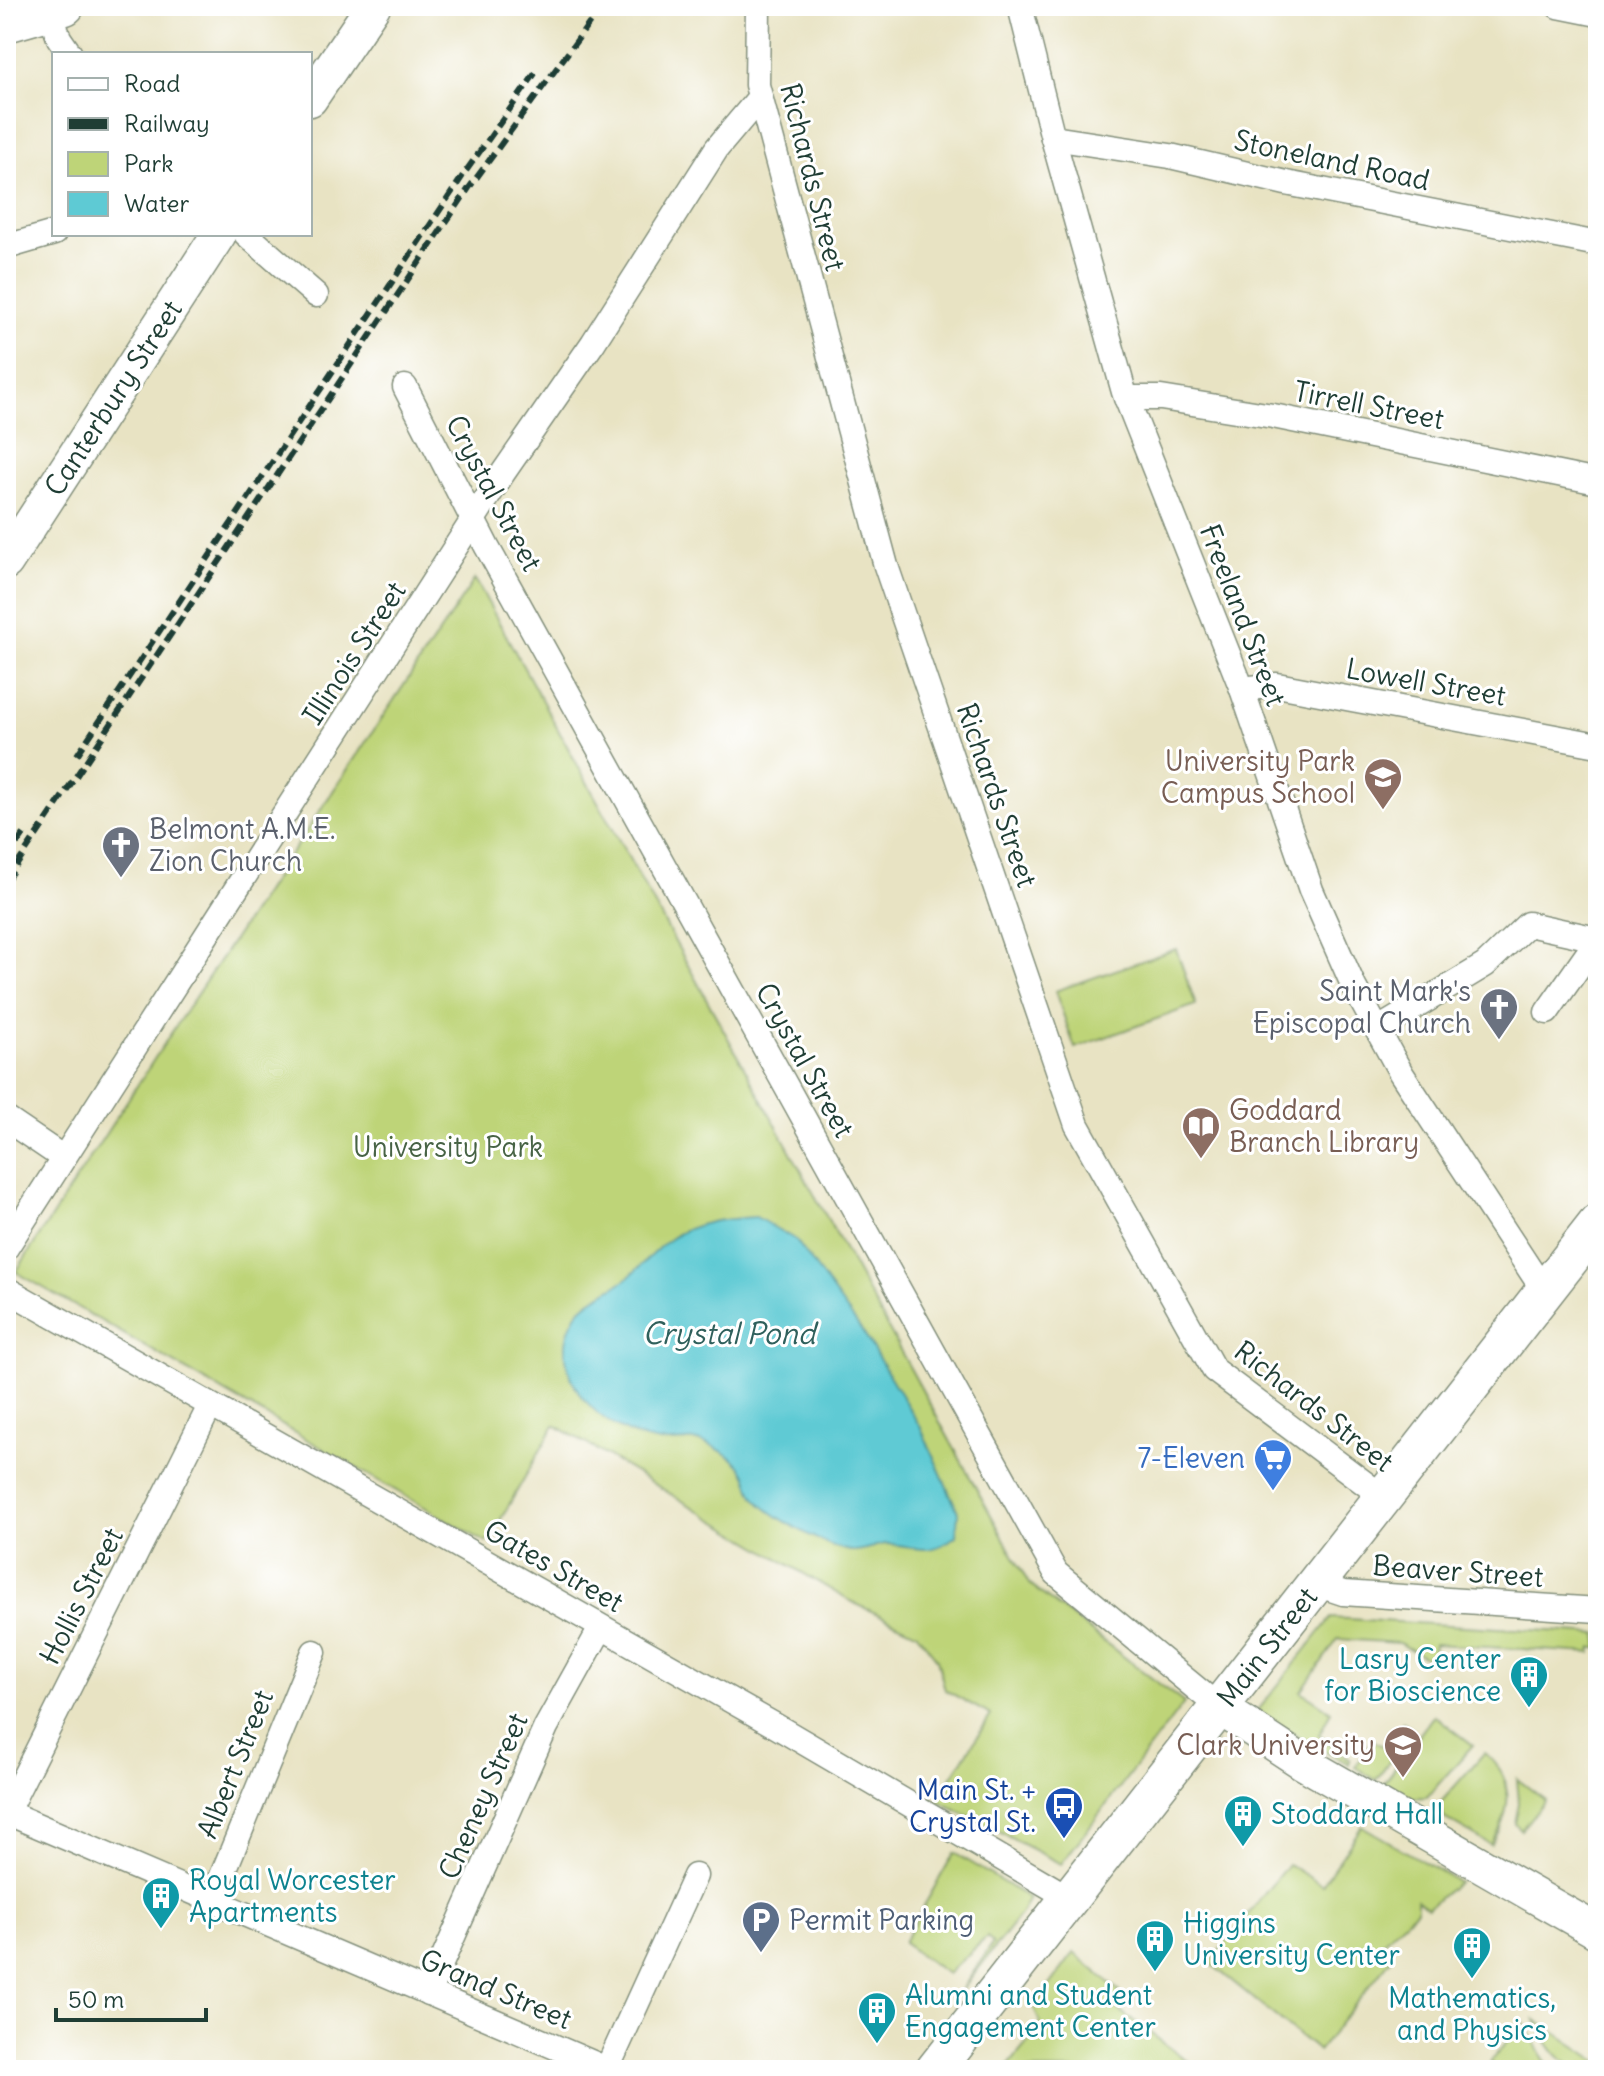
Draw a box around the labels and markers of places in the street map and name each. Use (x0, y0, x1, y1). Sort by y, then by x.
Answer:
place label: University Park Campus School (1161, 743, 1355, 811)
school or university icon: University Park Campus School (1362, 756, 1404, 811)
place label: Belmont A.M.E. Zion Church (149, 811, 336, 879)
church icon: Belmont A.M.E. Zion Church (100, 824, 142, 879)
place label: Saint Mark's Episcopal Church (1253, 973, 1471, 1041)
church icon: Saint Mark's Episcopal Church (1478, 986, 1520, 1041)
place label: Goddard Branch Library (1229, 1092, 1419, 1160)
library icon: Goddard Branch Library (1180, 1105, 1222, 1160)
supermarket icon: 7-Eleven (1252, 1437, 1294, 1492)
place label: 7-Eleven (1138, 1440, 1245, 1476)
place label: Lasry Center for Bioscience (1325, 1641, 1501, 1709)
building icon: Lasry Center for Bioscience (1508, 1654, 1550, 1709)
school or university icon: Clark University (1382, 1724, 1424, 1779)
place label: Clark University (1176, 1727, 1375, 1763)
place label: Main St. + Crystal St. (909, 1772, 1036, 1840)
bus stop icon: Main St. + Crystal St. (1043, 1785, 1085, 1840)
building icon: Stoddard Hall (1222, 1793, 1264, 1848)
place label: Stoddard Hall (1271, 1796, 1443, 1832)
place label: Royal Worcester Apartments (189, 1862, 396, 1930)
building icon: Royal Worcester Apartments (140, 1875, 182, 1930)
parking icon: Permit Parking (740, 1899, 782, 1954)
place label: Permit Parking (789, 1902, 974, 1938)
place label: Higgins University Center (1183, 1905, 1400, 1973)
building icon: Higgins University Center (1134, 1918, 1176, 1973)
building icon: Mathematics, and Physics (1451, 1925, 1493, 1980)
place label: Alumni and Student Engagement Center (905, 1977, 1156, 2045)
place label: Mathematics, and Physics (1388, 1980, 1556, 2048)
building icon: Alumni and Student Engagement Center (856, 1990, 898, 2045)

